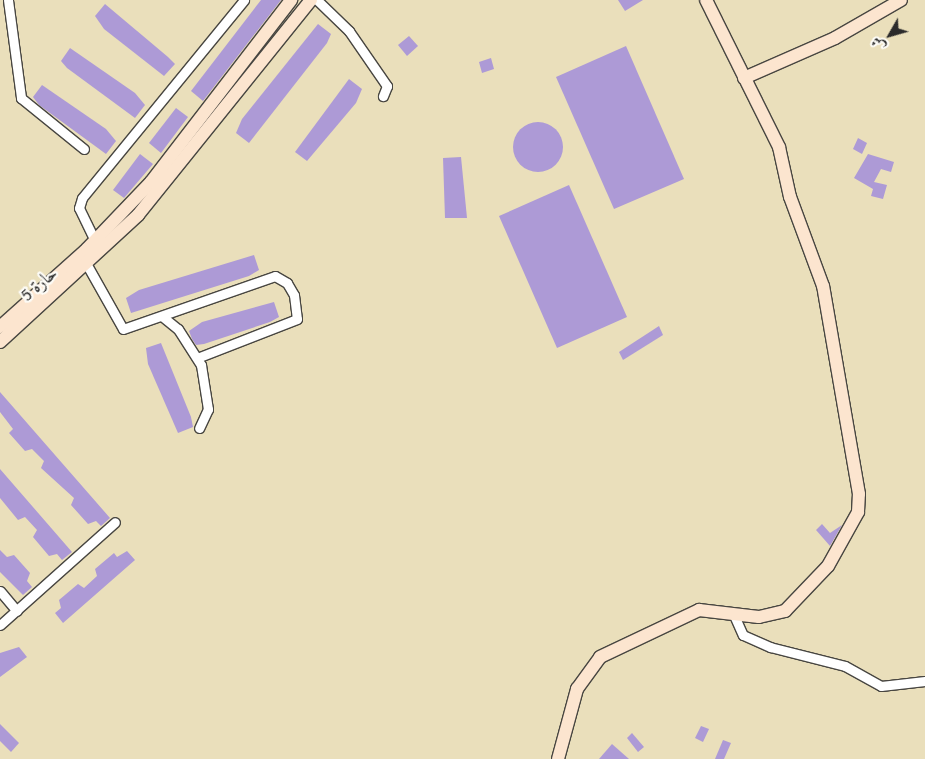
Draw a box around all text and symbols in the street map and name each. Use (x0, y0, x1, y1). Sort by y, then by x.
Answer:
north arrow (865, 10, 915, 60)
text: ش (866, 33, 890, 56)
street label: حارة 5 (16, 262, 62, 306)

